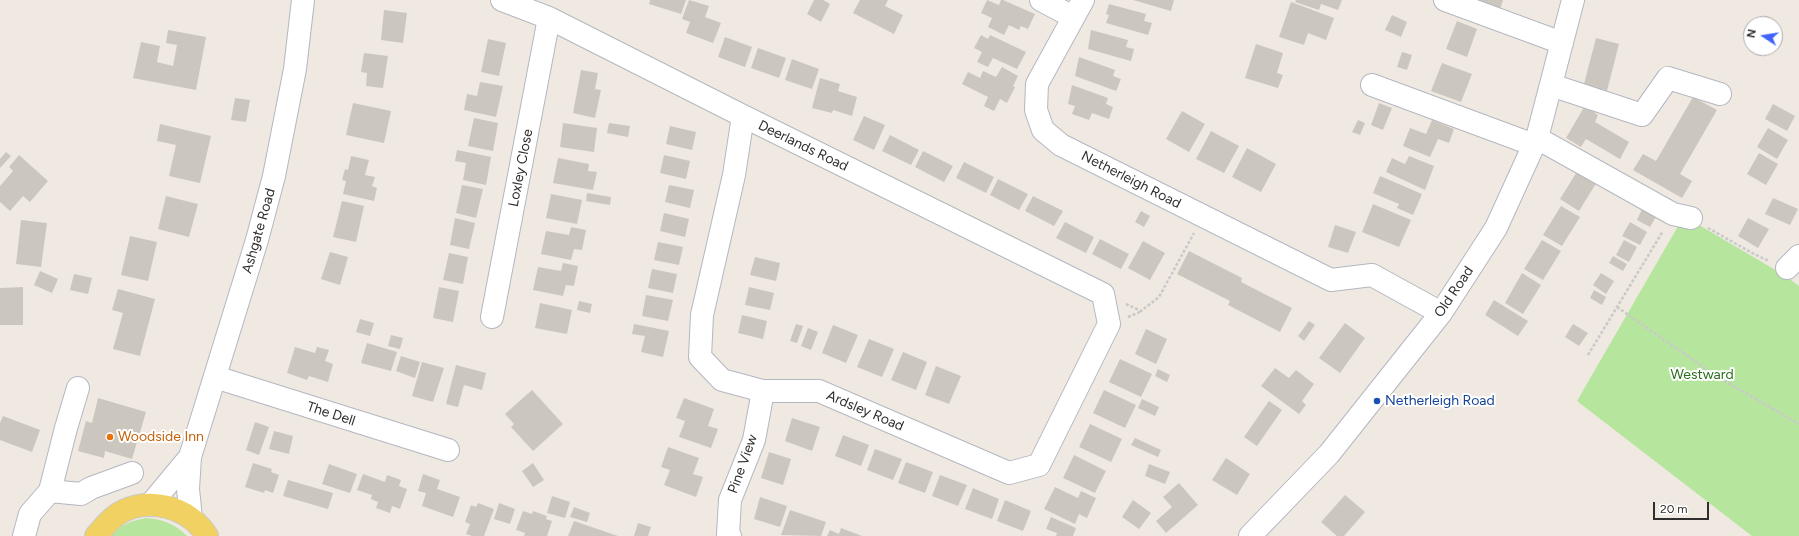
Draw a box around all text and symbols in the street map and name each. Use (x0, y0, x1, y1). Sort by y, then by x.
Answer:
north arrow (1743, 16, 1783, 56)
text: N (1745, 28, 1759, 39)
street label: Deerlands Road (755, 117, 851, 175)
street label: Loxley Close (505, 128, 537, 208)
street label: Netherleigh Road (1078, 148, 1184, 212)
street label: Ashgate Road (239, 187, 279, 275)
street label: Old Road (1431, 263, 1477, 321)
park label: Westward (1670, 367, 1734, 383)
street label: Ardsley Road (824, 387, 906, 435)
place label: Netherleigh Road (1385, 393, 1495, 409)
marker: Netherleigh Road (1372, 396, 1382, 406)
street label: The Dell (305, 398, 357, 430)
place label: Woodside Inn (118, 429, 204, 445)
marker: Woodside Inn (105, 432, 115, 442)
street label: Pine View (725, 432, 761, 496)
scale bar (1655, 494, 1711, 520)
text: 20 m (1660, 502, 1688, 516)

